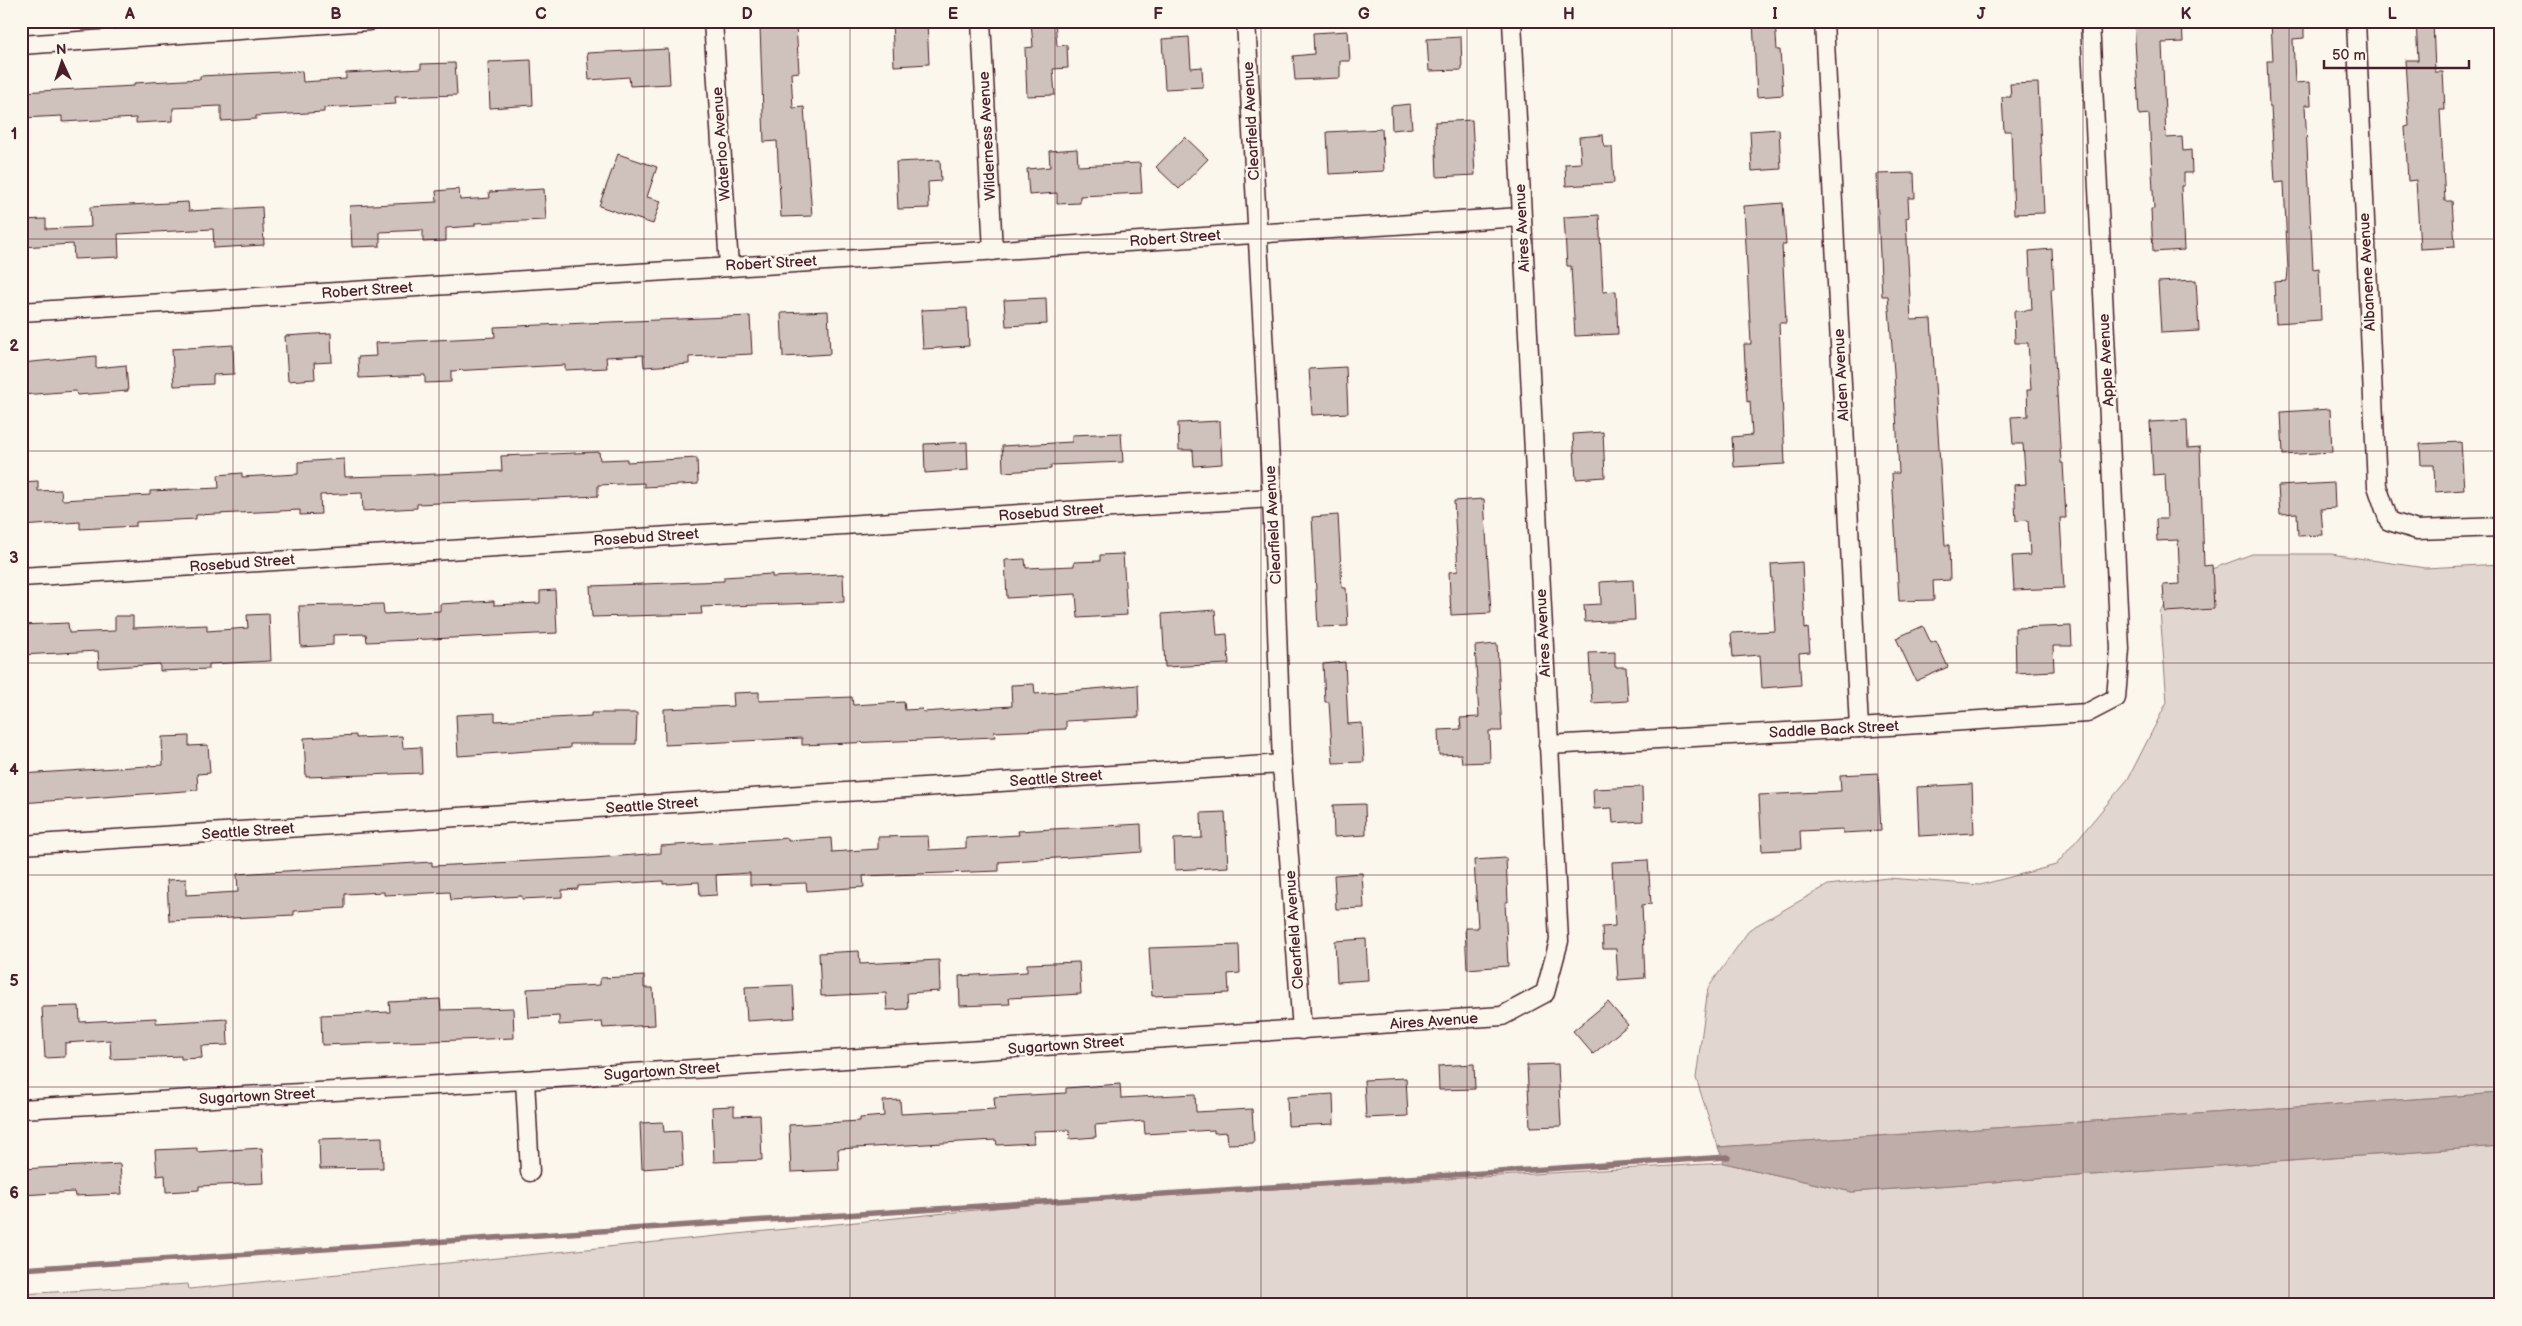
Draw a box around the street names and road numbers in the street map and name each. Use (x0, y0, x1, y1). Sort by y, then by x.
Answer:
street label: Clearfield Avenue (1239, 61, 1264, 181)
street label: Wilderness Avenue (975, 71, 1000, 201)
street label: Waterloo Avenue (708, 86, 735, 202)
street label: Aires Avenue (1511, 183, 1534, 273)
street label: Albanene Avenue (2355, 212, 2380, 332)
street label: Robert Street (1129, 226, 1222, 251)
street label: Robert Street (725, 252, 818, 275)
street label: Robert Street (321, 278, 414, 303)
street label: Apple Avenue (2095, 313, 2118, 407)
street label: Alden Avenue (1830, 328, 1853, 422)
street label: Clearfield Avenue (1261, 465, 1286, 585)
street label: Rosebud Street (998, 499, 1105, 526)
street label: Rosebud Street (593, 524, 700, 551)
street label: Rosebud Street (189, 550, 296, 577)
street label: Aires Avenue (1532, 588, 1555, 678)
street label: Saddle Back Street (1769, 717, 1900, 742)
street label: Seattle Street (1009, 766, 1103, 791)
street label: Seattle Street (605, 793, 699, 818)
street label: Seattle Street (201, 819, 295, 844)
street label: Clearfield Avenue (1281, 870, 1308, 990)
street label: Aires Avenue (1389, 1009, 1479, 1034)
street label: Sugartown Street (1007, 1032, 1125, 1059)
street label: Sugartown Street (603, 1058, 721, 1085)
street label: Sugartown Street (198, 1084, 316, 1109)

